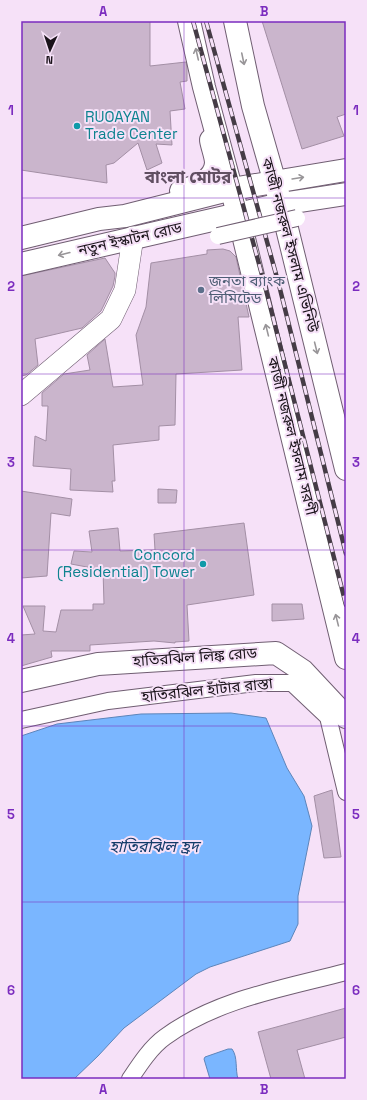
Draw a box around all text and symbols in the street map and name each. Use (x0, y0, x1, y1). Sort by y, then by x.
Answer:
text: A (99, 3, 108, 20)
text: B (260, 3, 269, 20)
north arrow (30, 30, 70, 70)
one-way arrow (192, 48, 200, 61)
one-way arrow (239, 52, 247, 65)
text: N (45, 53, 54, 67)
text: 1 (8, 102, 14, 119)
text: 1 (353, 102, 359, 119)
place label: RUOAYAN Trade Center (85, 107, 178, 143)
marker: RUOAYAN Trade Center (72, 121, 82, 131)
street label: কাজী নজরুল ইসলাম এভিনিউ (258, 154, 323, 335)
district label: বাংলা মোটর (144, 166, 232, 188)
one-way arrow (291, 173, 304, 181)
street label: নতুন ইস্কাটন রোড (75, 217, 184, 260)
one-way arrow (58, 250, 71, 258)
place label: জনতা ব্যাংক লিমিটেড (208, 271, 286, 307)
text: 2 (7, 278, 15, 295)
text: 2 (352, 278, 360, 295)
marker: জনতা ব্যাংক লিমিটেড (196, 285, 206, 295)
one-way arrow (262, 324, 270, 337)
one-way arrow (313, 341, 321, 354)
street label: কাজী নজরুল ইসলাম সরণী (263, 354, 322, 518)
text: 3 (7, 454, 15, 471)
text: 3 (352, 454, 360, 471)
place label: Concord (Residential) Tower (57, 545, 195, 582)
marker: Concord (Residential) Tower (198, 559, 208, 569)
one-way arrow (332, 614, 340, 627)
text: 4 (7, 630, 15, 647)
text: 4 (352, 630, 360, 647)
street label: হাতিরঝিল লিঙ্ক রোড (131, 643, 258, 670)
street label: হাতিরঝিল হাঁটার রাস্তা (139, 673, 275, 706)
text: 5 (7, 806, 15, 823)
text: 5 (352, 806, 360, 823)
water label: হাতিরঝিল হ্রদ (109, 836, 202, 857)
text: 6 (7, 982, 15, 999)
text: 6 (352, 982, 360, 999)
text: A (99, 1081, 108, 1098)
text: B (260, 1081, 269, 1098)

